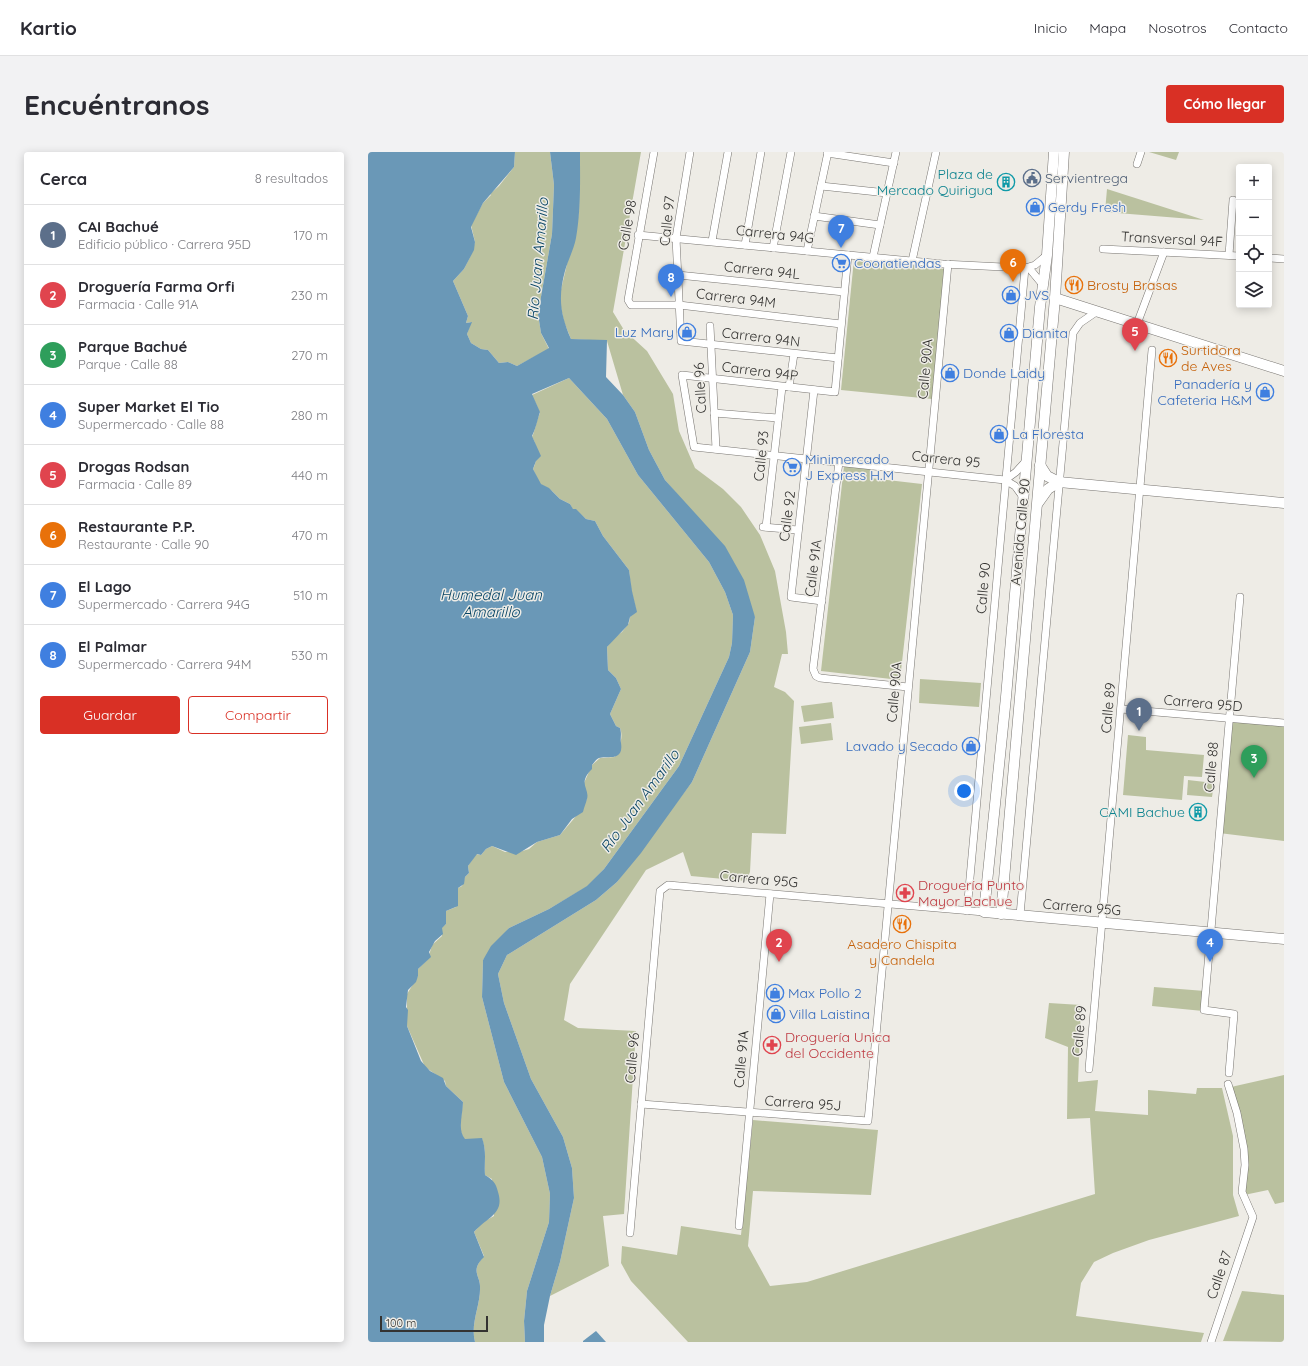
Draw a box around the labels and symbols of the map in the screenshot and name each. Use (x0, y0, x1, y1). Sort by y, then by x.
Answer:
place label: Plaza de Mercado Quirigua (877, 165, 993, 199)
public building icon: Servientrega (1022, 168, 1042, 188)
place label: Servientrega (1045, 169, 1128, 187)
building icon: Plaza de Mercado Quirigua (996, 172, 1016, 192)
street label: Calle 97 (655, 195, 679, 247)
water label: Río Juan Amarillo (523, 196, 552, 321)
shop icon: Gerdy Fresh (1025, 197, 1045, 217)
street label: Calle 98 (614, 198, 640, 252)
place label: Gerdy Fresh (1048, 198, 1126, 216)
pin: 7 (828, 215, 854, 248)
street label: Carrera 94G (735, 221, 815, 247)
street label: Transversal 94F (1121, 227, 1223, 251)
pin: 6 (1000, 249, 1026, 282)
supermarket icon: Cooratiendas (831, 253, 851, 273)
place label: Cooratiendas (854, 254, 941, 272)
street label: Carrera 94L (723, 257, 801, 283)
pin: 8 (658, 264, 684, 297)
restaurant icon: Brosty Brasas (1064, 275, 1084, 295)
place label: Brosty Brasas (1087, 276, 1177, 294)
street label: Carrera 94M (695, 284, 777, 312)
shop icon: JVS (1001, 285, 1021, 305)
place label: JVS (1024, 286, 1049, 304)
pin: 5 (1122, 318, 1148, 351)
shop icon: Luz Mary (677, 322, 697, 342)
place label: Luz Mary (615, 323, 674, 341)
street label: Carrera 94N (721, 323, 801, 351)
shop icon: Dianita (999, 323, 1019, 343)
place label: Dianita (1022, 324, 1068, 342)
street label: Calle 90A (913, 338, 937, 400)
place label: Surtidora de Aves (1181, 341, 1241, 375)
restaurant icon: Surtidora de Aves (1158, 348, 1178, 368)
street label: Carrera 94P (721, 357, 799, 385)
street label: Calle 96 (690, 362, 710, 414)
shop icon: Donde Laidy (940, 363, 960, 383)
place label: Donde Laidy (963, 364, 1045, 382)
place label: Panadería y Cafeteria H&M (1158, 375, 1252, 409)
shop icon: Panadería y Cafeteria H&M (1255, 382, 1275, 402)
shop icon: La Floresta (989, 424, 1009, 444)
place label: La Floresta (1012, 425, 1084, 443)
street label: Calle 93 (749, 430, 773, 482)
street label: Carrera 95 (911, 446, 981, 472)
place label: Minimercado J Express H.M (805, 450, 894, 484)
supermarket icon: Minimercado J Express H.M (782, 457, 802, 477)
street label: Avenida Calle 90 (1006, 478, 1034, 586)
street label: Calle 92 (775, 489, 799, 543)
street label: Calle 91A (801, 538, 825, 598)
street label: Calle 90 (972, 561, 994, 615)
water label: Humedal Juan Amarillo (440, 585, 542, 621)
street label: Calle 90A (882, 661, 906, 723)
street label: Calle 89 (1097, 682, 1119, 734)
street label: Carrera 95D (1163, 691, 1243, 715)
pin: 1 (1126, 698, 1152, 731)
shop icon: Lavado y Secado (961, 736, 981, 756)
place label: Lavado y Secado (845, 737, 958, 755)
street label: Calle 88 (1200, 741, 1222, 793)
water label: Río Juan Amarillo (596, 745, 684, 856)
pin: 3 (1241, 745, 1267, 778)
your location (954, 781, 974, 801)
building icon: CAMI Bachue (1188, 802, 1208, 822)
place label: CAMI Bachue (1099, 803, 1185, 821)
street label: Carrera 95G (719, 867, 799, 891)
place label: Droguería Punto Mayor Bachue (918, 876, 1024, 910)
pharmacy icon: Droguería Punto Mayor Bachue (895, 883, 915, 903)
street label: Carrera 95G (1042, 895, 1122, 919)
restaurant icon: Asadero Chispita y Candela (892, 914, 912, 934)
pin: 2 (766, 929, 792, 962)
pin: 4 (1197, 929, 1223, 962)
place label: Asadero Chispita y Candela (847, 935, 957, 969)
shop icon: Max Pollo 2 (765, 983, 785, 1003)
place label: Max Pollo 2 (788, 984, 862, 1002)
shop icon: Villa Laistina (766, 1004, 786, 1024)
place label: Villa Laistina (789, 1005, 870, 1023)
street label: Calle 89 (1068, 1005, 1090, 1057)
place label: Droguería Unica del Occidente (785, 1028, 891, 1062)
street label: Calle 91A (730, 1029, 752, 1089)
street label: Calle 96 (621, 1031, 643, 1084)
pharmacy icon: Droguería Unica del Occidente (762, 1035, 782, 1055)
street label: Carrera 95J (764, 1091, 842, 1115)
street label: Calle 87 (1202, 1248, 1236, 1302)
scale bar (380, 1314, 488, 1333)

